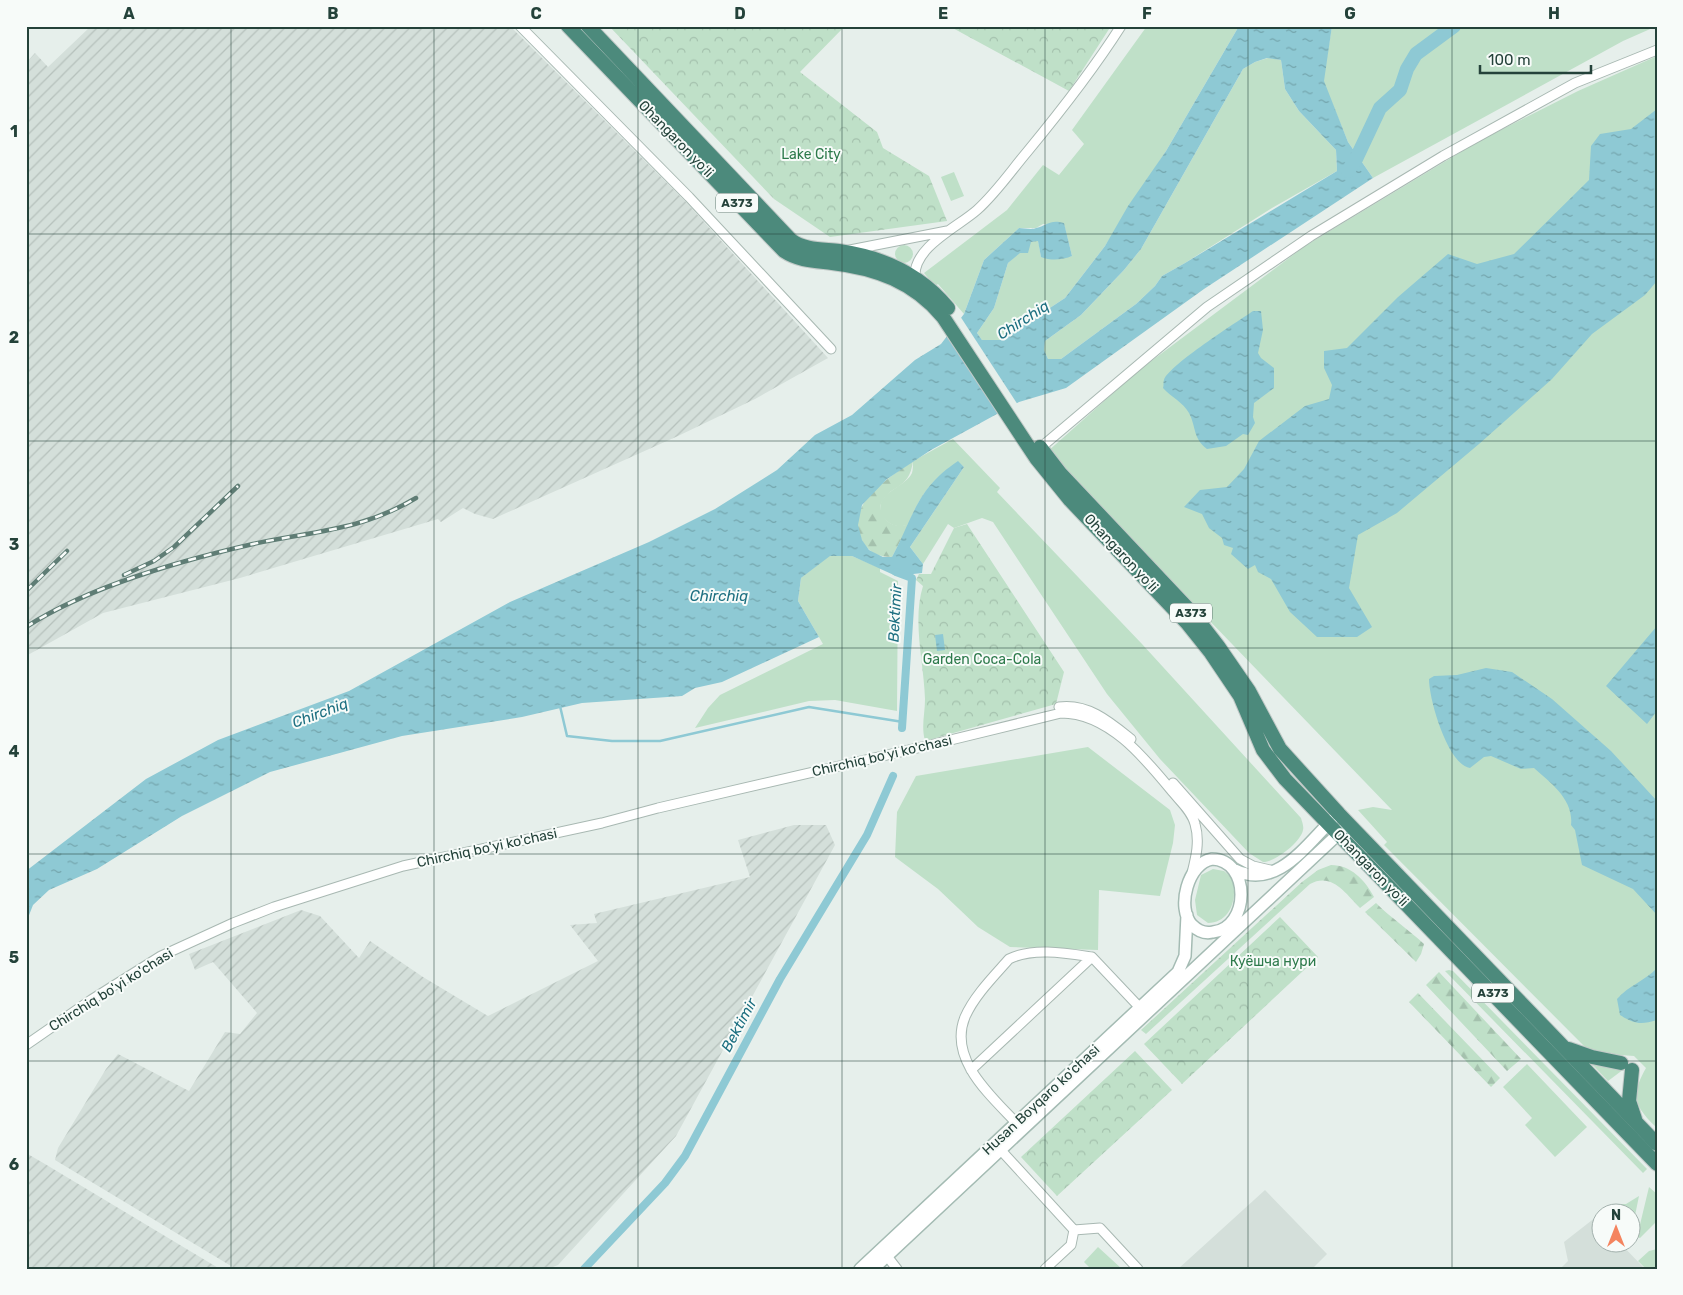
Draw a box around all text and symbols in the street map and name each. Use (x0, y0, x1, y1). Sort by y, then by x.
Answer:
text: A (123, 4, 135, 23)
text: B (327, 4, 339, 23)
text: C (530, 4, 542, 23)
text: D (734, 4, 746, 23)
text: E (938, 4, 948, 23)
text: F (1142, 4, 1152, 23)
text: G (1344, 4, 1356, 23)
text: H (1548, 4, 1560, 23)
scale bar (1480, 42, 1592, 74)
text: 100 m (1488, 51, 1530, 69)
street label: Ohangaron yoʻli (635, 97, 717, 181)
text: 1 (10, 122, 18, 141)
park label: Lake City (781, 146, 841, 163)
road number: A373 (716, 194, 758, 212)
water label: Chirchiq (994, 297, 1052, 343)
text: 2 (9, 328, 19, 347)
street label: Ohangaron yoʻli (1081, 510, 1161, 596)
text: 3 (9, 535, 19, 554)
water label: Bektimir (884, 582, 906, 643)
water label: Chirchiq (690, 587, 748, 605)
road number: A373 (1170, 604, 1212, 622)
park label: Garden Coca-Cola (923, 651, 1041, 668)
water label: Chirchiq (290, 694, 351, 732)
street label: Chirchiq bo'yi ko'chasi (810, 732, 954, 780)
text: 4 (9, 742, 20, 761)
street label: Chirchiq bo'yi ko'chasi (415, 825, 559, 871)
street label: Ohangaron yoʻli (1330, 826, 1412, 910)
street label: Chirchiq bo'yi ko'chasi (46, 945, 176, 1035)
text: 5 (9, 948, 19, 967)
park label: Куёшча нури (1230, 953, 1316, 970)
road number: A373 (1472, 984, 1514, 1002)
water label: Bektimir (717, 994, 761, 1055)
street label: Husan Boyqaro ko'chasi (979, 1041, 1103, 1159)
text: 6 (9, 1155, 19, 1174)
north arrow (1590, 1202, 1640, 1252)
text: N (1611, 1207, 1621, 1224)

